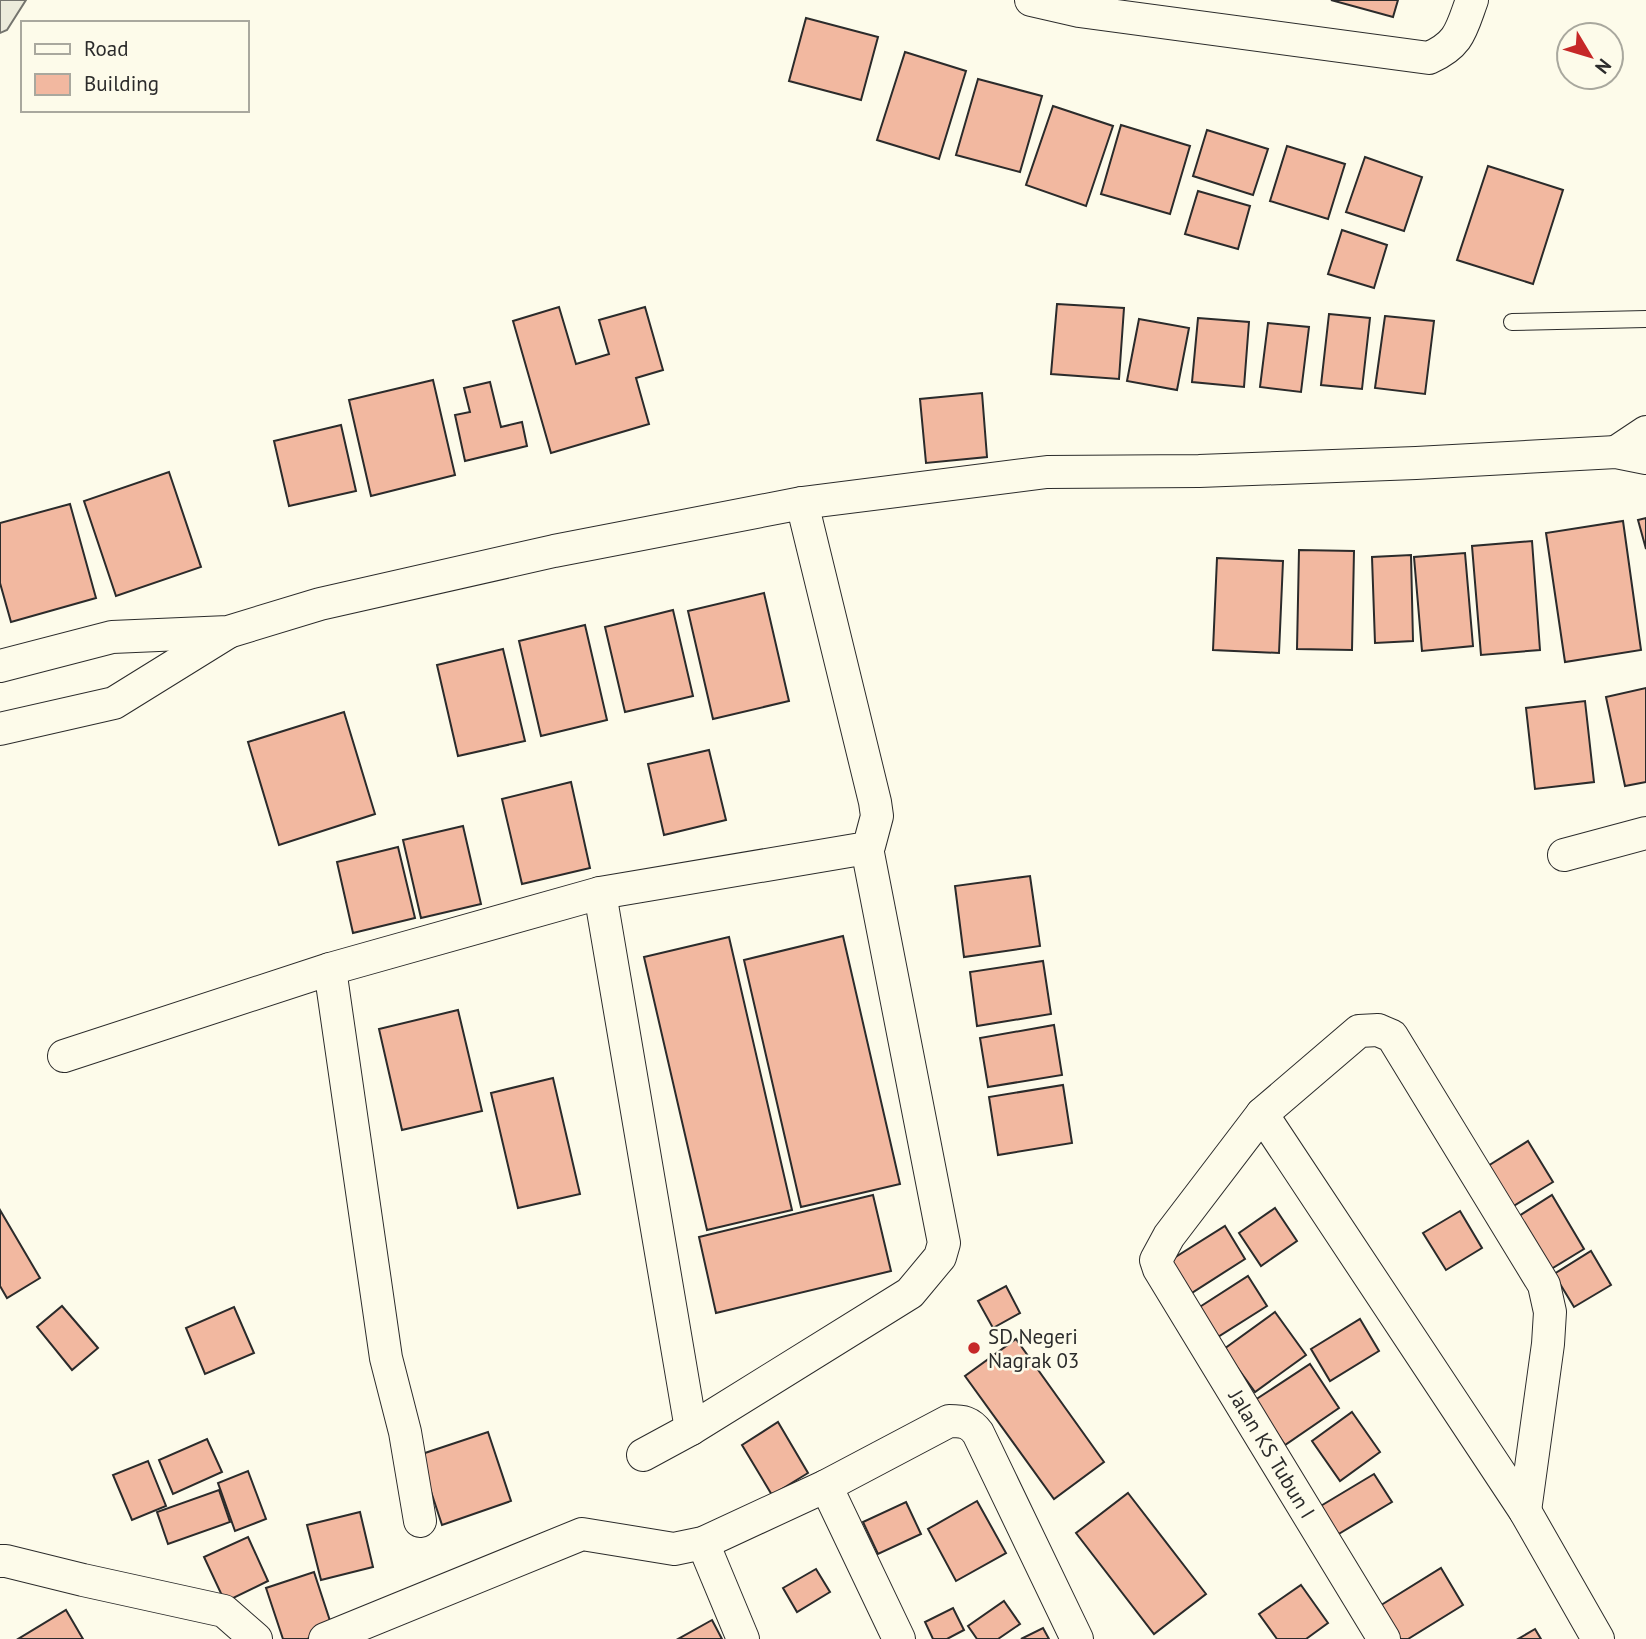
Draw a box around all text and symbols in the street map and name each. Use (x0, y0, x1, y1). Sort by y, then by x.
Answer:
legend (21, 21, 248, 112)
north arrow (1555, 21, 1625, 91)
text: Road (84, 35, 128, 62)
text: N (1590, 54, 1617, 79)
text: Building (84, 70, 159, 97)
place label: SD Negeri Nagrak 03 (988, 1323, 1079, 1374)
marker: SD Negeri Nagrak 03 (966, 1340, 982, 1356)
street label: Jalan KS Tubun I (1222, 1384, 1321, 1523)

